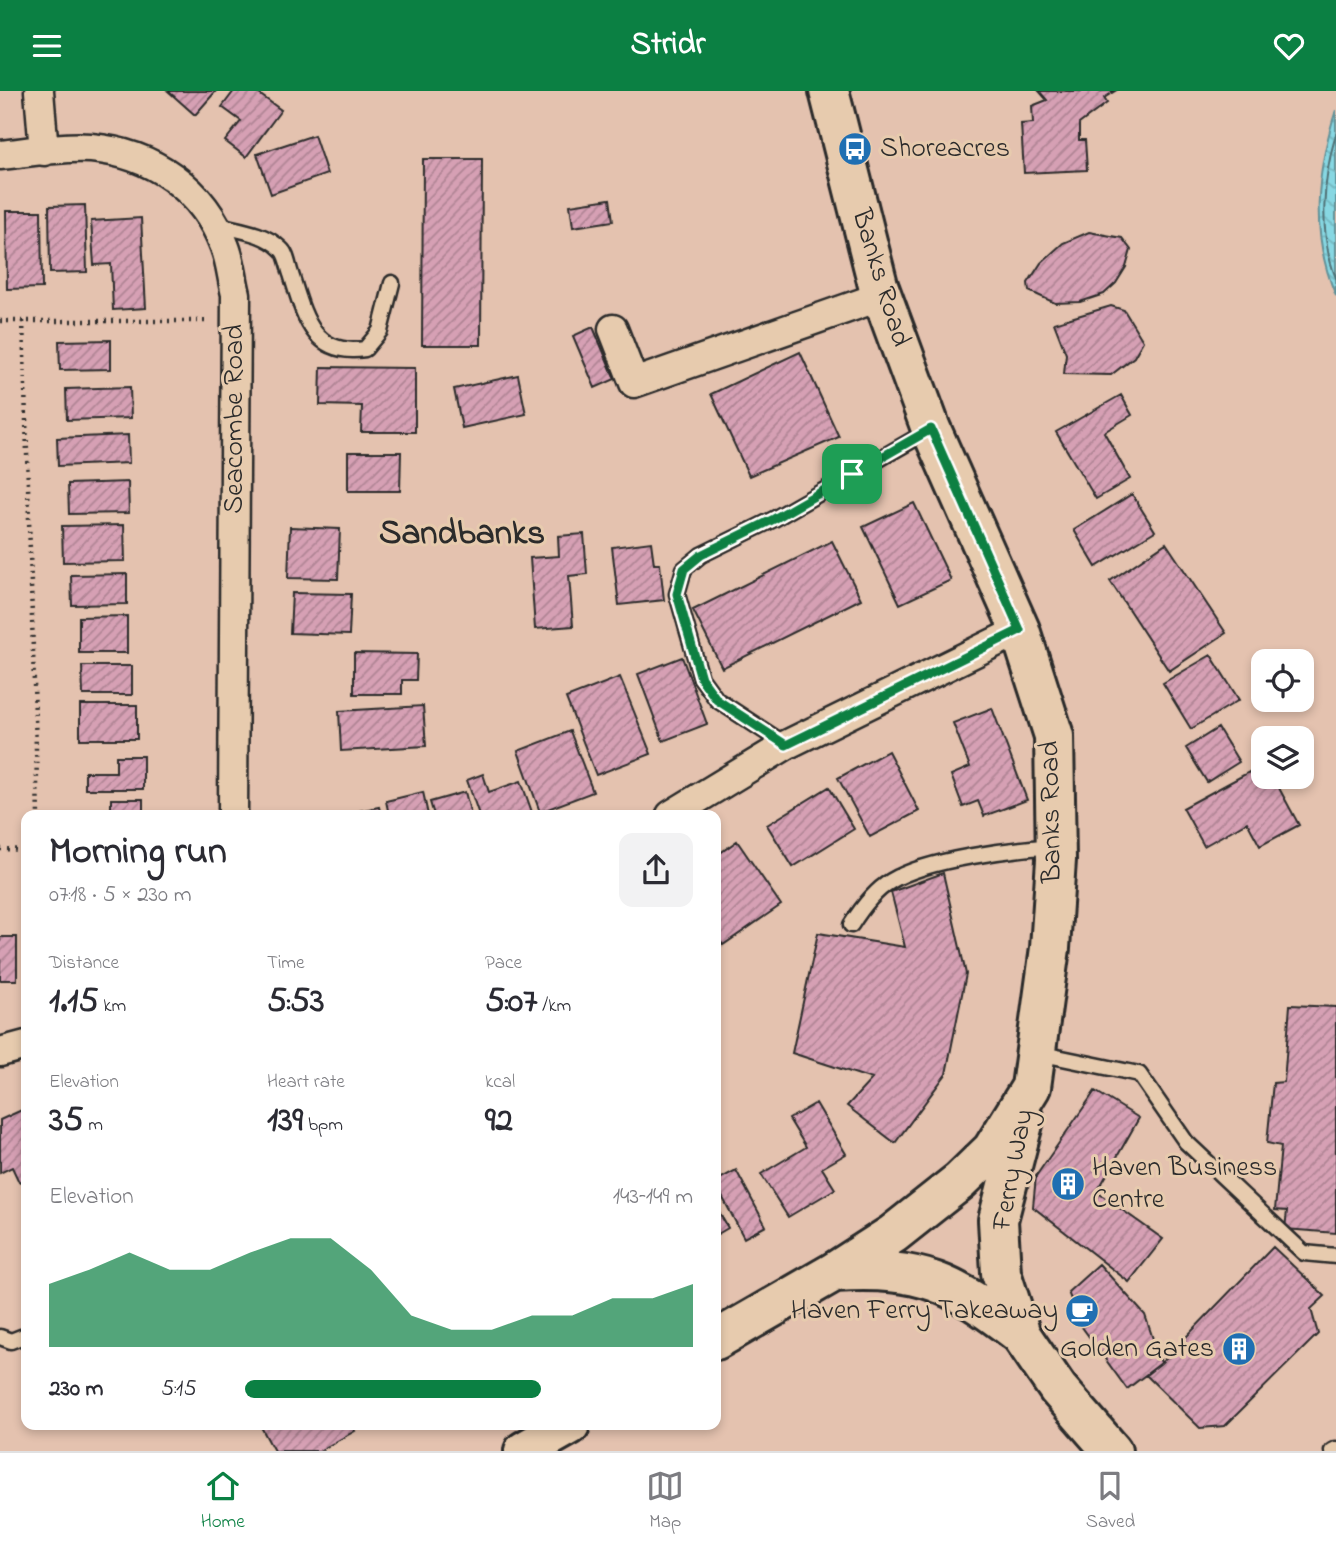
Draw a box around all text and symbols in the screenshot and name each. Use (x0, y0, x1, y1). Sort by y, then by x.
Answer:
text: Stridr (631, 22, 705, 69)
icon: menu (28, 27, 66, 65)
icon: heart (1270, 27, 1308, 65)
place label: Shoreacres (880, 129, 1010, 170)
bus stop icon: Shoreacres (836, 130, 874, 168)
street label: Banks Road (839, 203, 920, 352)
street label: Seacombe Road (215, 324, 256, 514)
pin (822, 444, 882, 504)
icon: arrive (833, 455, 871, 493)
district label: Sandbanks (379, 509, 545, 560)
map controls (1251, 649, 1314, 789)
button: locate (1251, 649, 1314, 712)
button: layers (1251, 726, 1314, 789)
street label: Banks Road (1030, 740, 1074, 884)
text: Morning run (49, 825, 227, 881)
button: share (619, 833, 693, 907)
text: 07:18 · 5 × 230 m (49, 879, 192, 912)
text: Distance (49, 950, 119, 977)
text: Time (267, 950, 305, 977)
text: Pace (485, 950, 522, 977)
text: 1.15 (49, 977, 98, 1028)
text: 5:53 (267, 977, 324, 1028)
text: 5:07 (485, 977, 538, 1028)
text: km (98, 993, 126, 1020)
text: /km (538, 993, 571, 1020)
text: Elevation (49, 1069, 119, 1096)
text: Heart rate (267, 1069, 345, 1096)
text: kcal (485, 1069, 515, 1096)
text: 35 (49, 1096, 83, 1147)
text: 139 (267, 1096, 303, 1147)
text: 92 (485, 1096, 513, 1147)
street label: Ferry Way (982, 1106, 1046, 1235)
text: m (83, 1112, 103, 1139)
text: bpm (303, 1112, 343, 1139)
place label: Haven Business Centre (1092, 1148, 1277, 1221)
building icon: Haven Business Centre (1049, 1165, 1087, 1203)
text: Elevation (49, 1181, 134, 1214)
text: 143–149 m (613, 1181, 693, 1214)
place label: Haven Ferry Takeaway (791, 1291, 1058, 1332)
cafe icon: Haven Ferry Takeaway (1063, 1292, 1101, 1330)
place label: Golden Gates (1060, 1329, 1214, 1370)
building icon: Golden Gates (1220, 1330, 1258, 1368)
text: 230 m (49, 1373, 103, 1406)
text: 5:15 (161, 1373, 197, 1406)
tab: Home (201, 1467, 245, 1536)
tab: Map (646, 1467, 684, 1536)
tab: Saved (1086, 1467, 1135, 1536)

